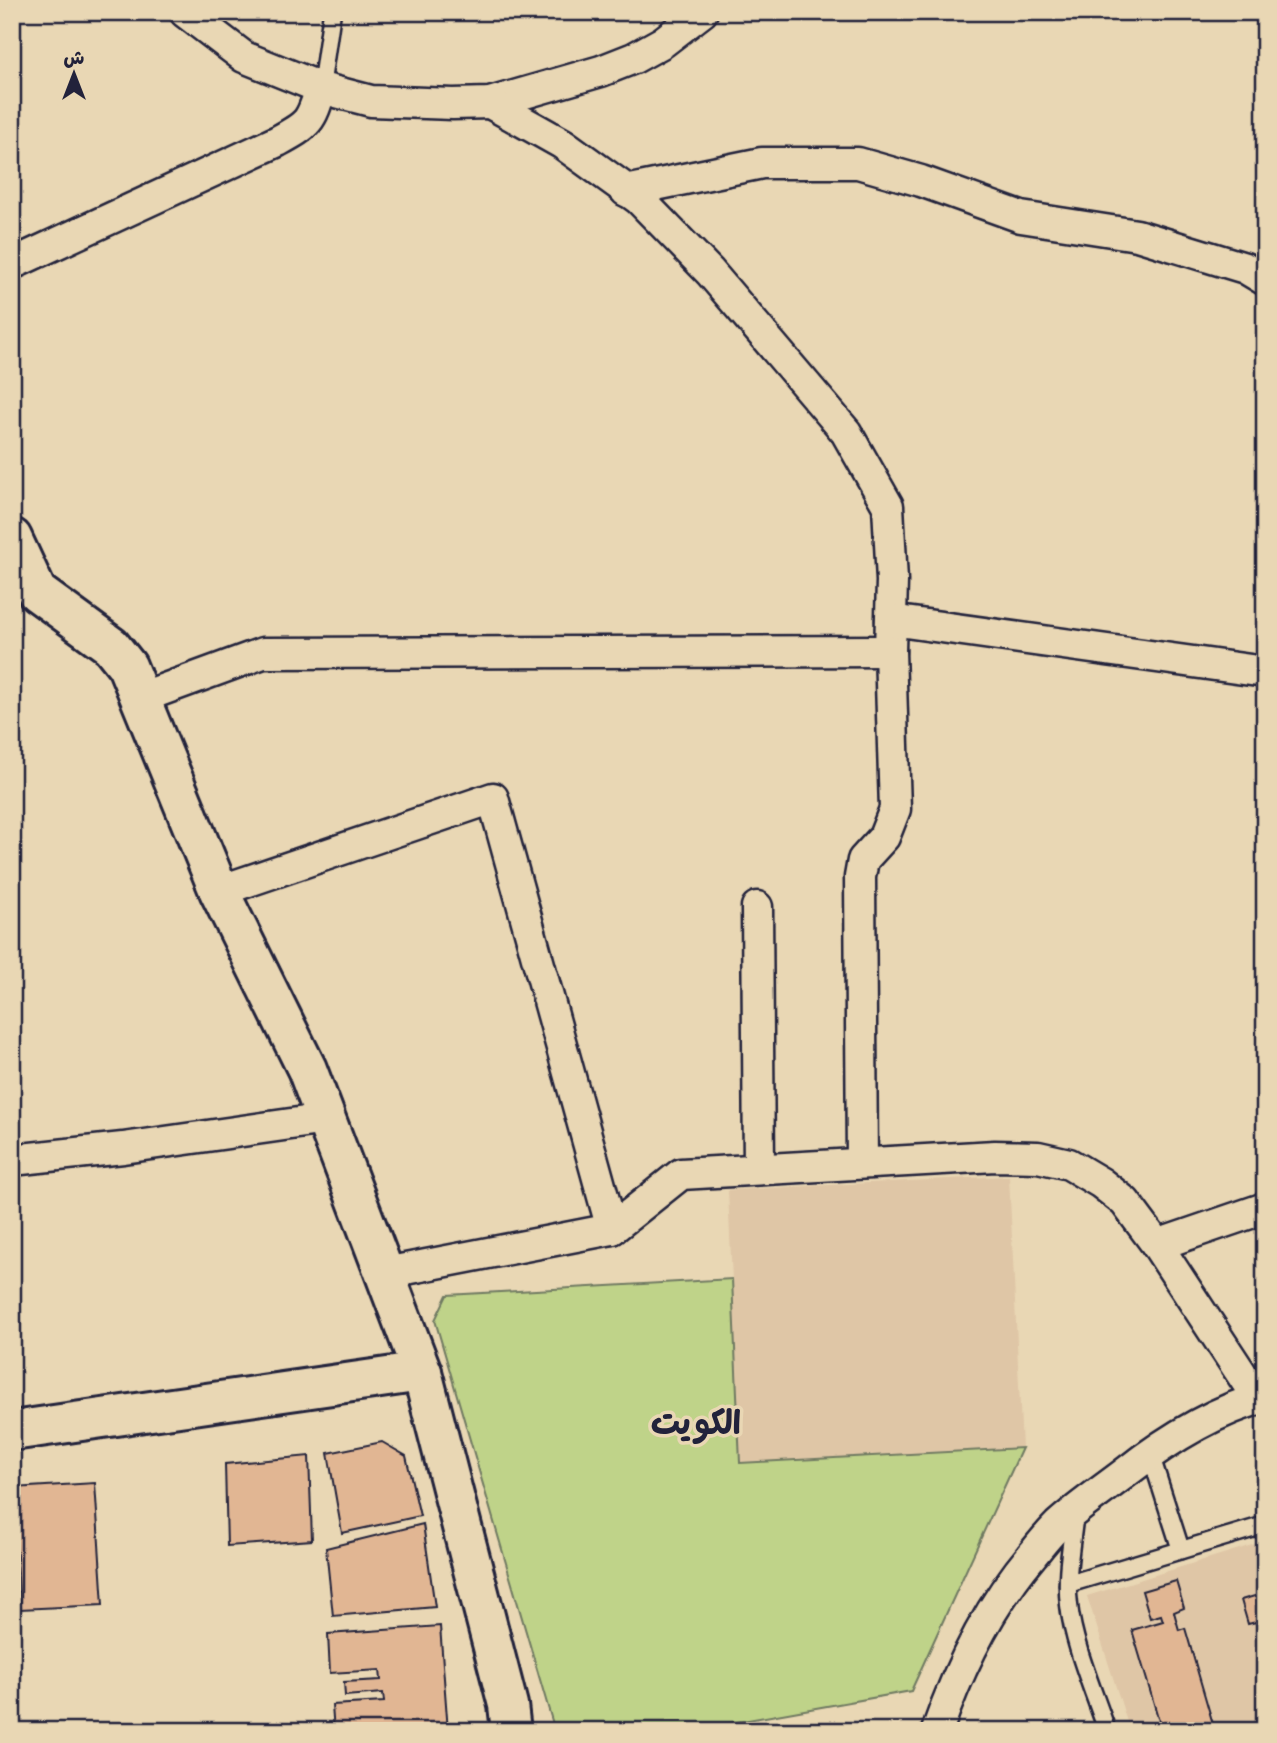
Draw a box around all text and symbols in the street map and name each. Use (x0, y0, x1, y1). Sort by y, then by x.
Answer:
north arrow (38, 38, 108, 108)
text: ش (64, 46, 85, 69)
district label: الكويت (651, 1403, 741, 1444)

